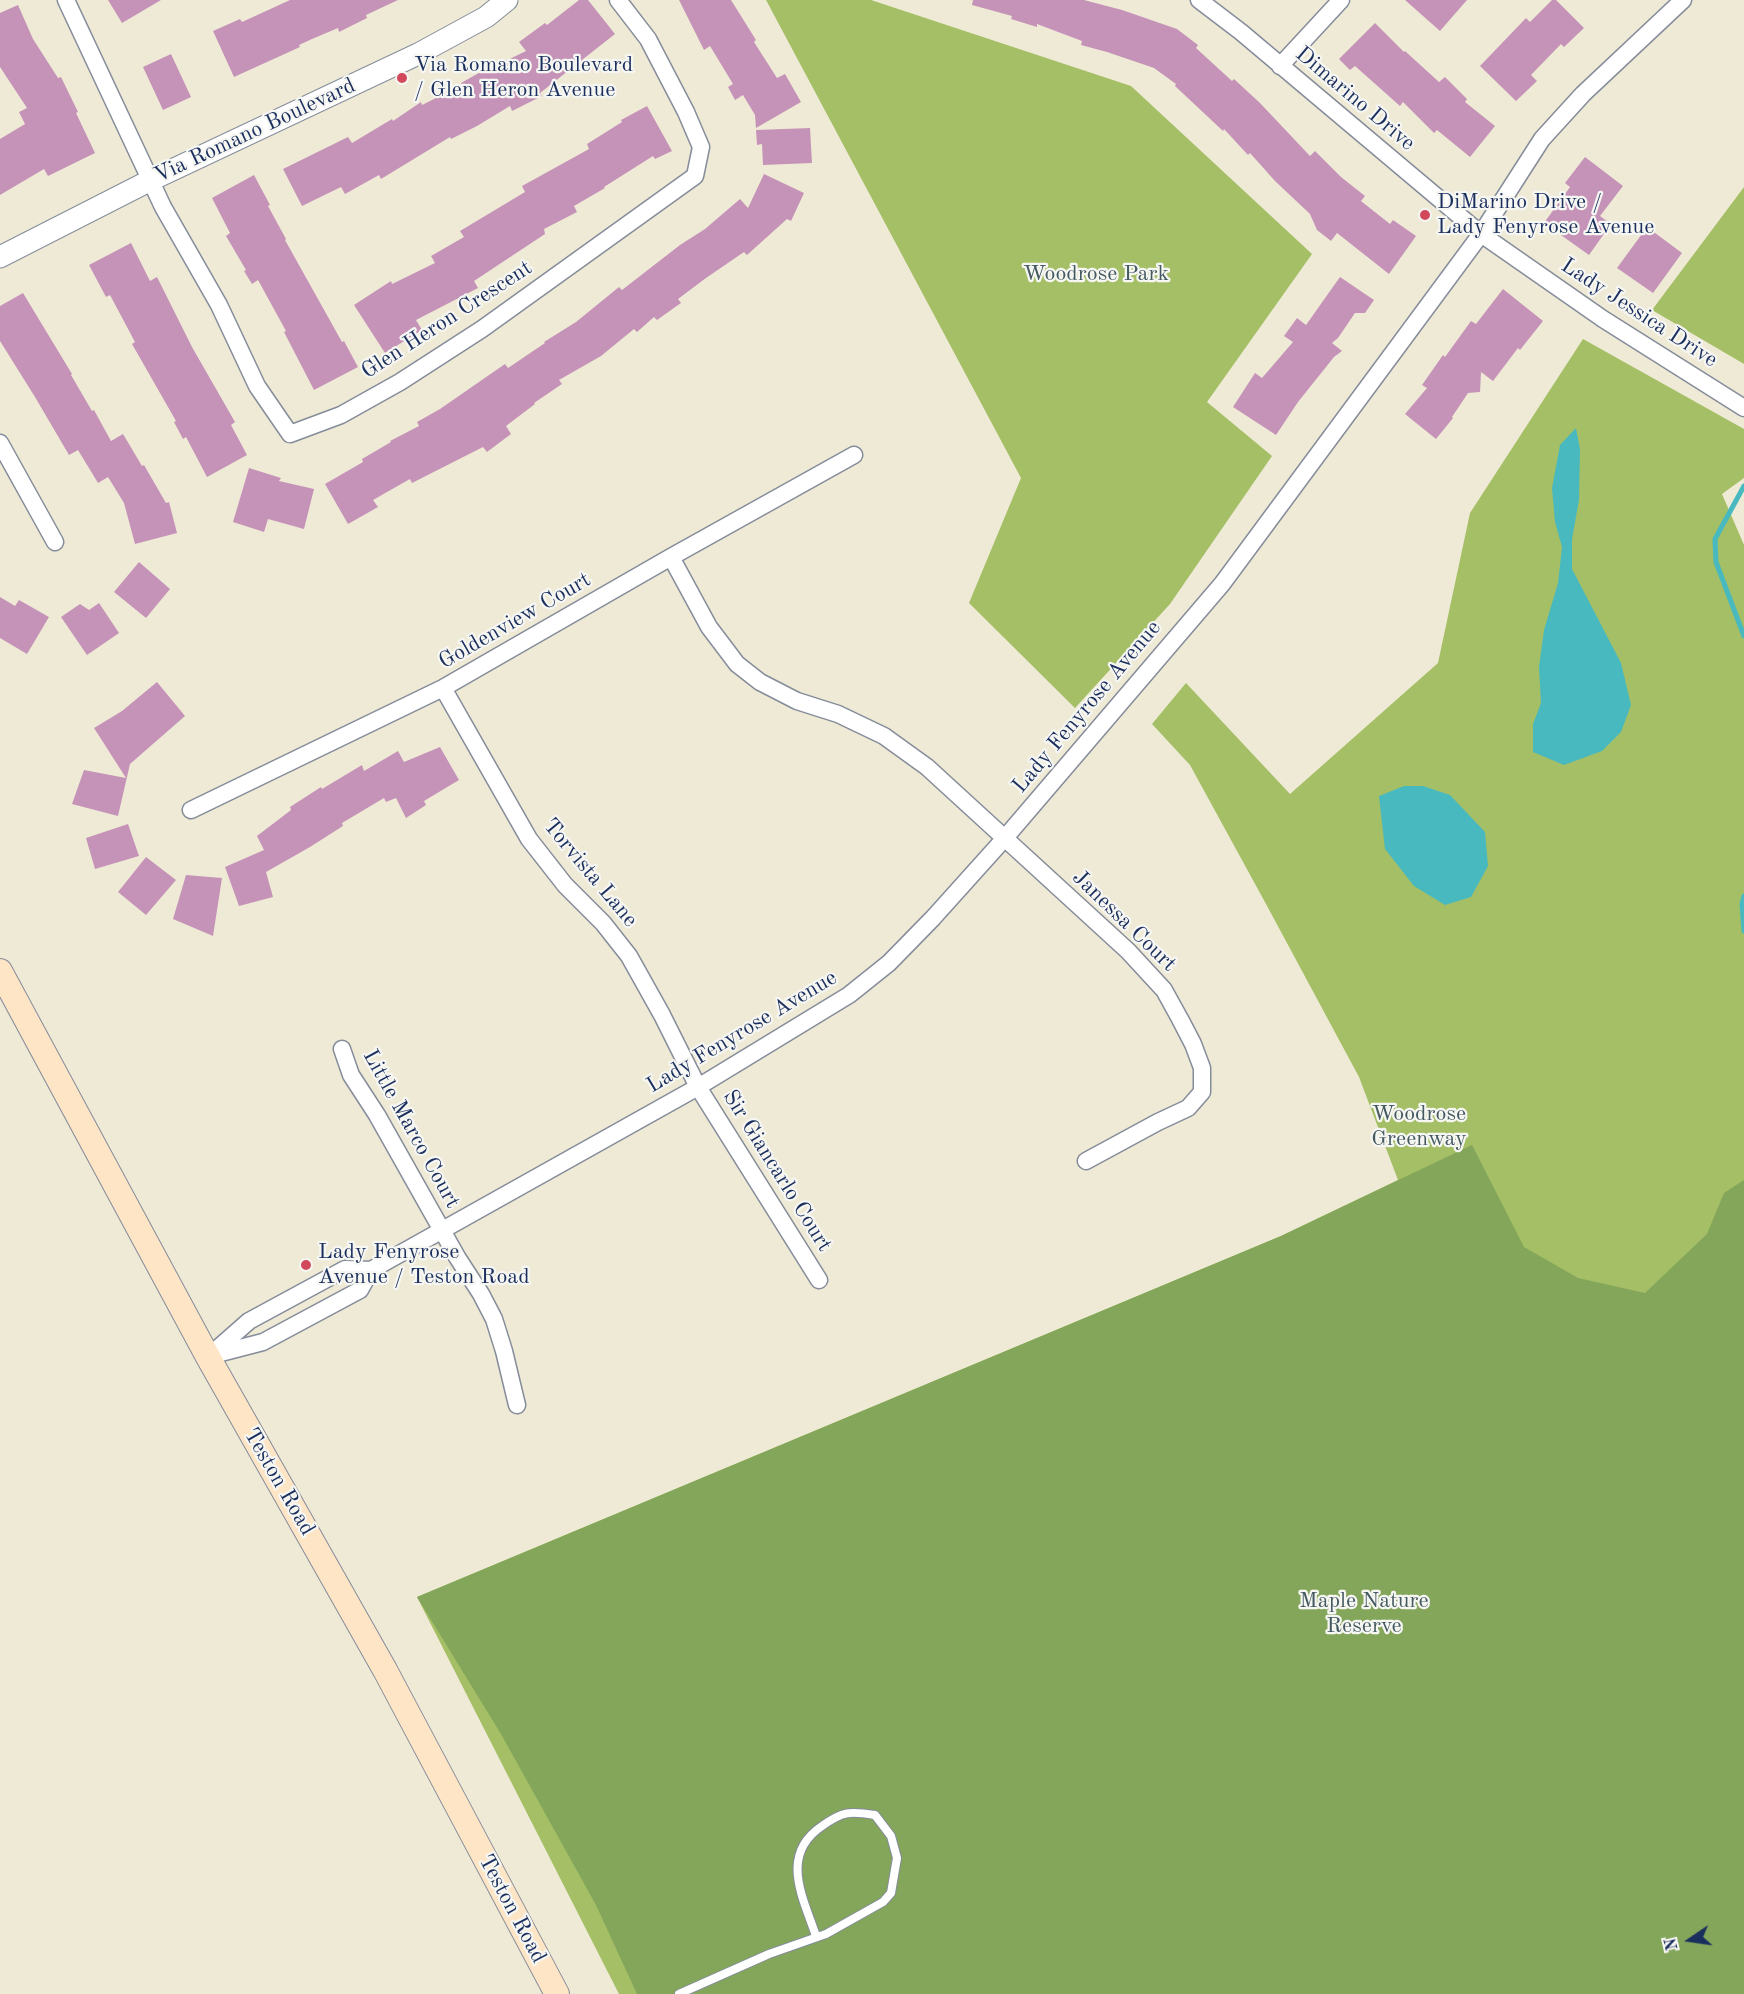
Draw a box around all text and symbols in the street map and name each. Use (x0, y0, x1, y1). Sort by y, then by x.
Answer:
street label: Dimarino Drive (1290, 41, 1420, 157)
place label: Via Romano Boulevard / Glen Heron Avenue (414, 52, 633, 104)
marker: Via Romano Boulevard / Glen Heron Avenue (395, 71, 409, 85)
street label: Via Romano Boulevard (150, 73, 360, 189)
place label: DiMarino Drive / Lady Fenyrose Avenue (1437, 189, 1654, 240)
marker: DiMarino Drive / Lady Fenyrose Avenue (1418, 208, 1432, 222)
street label: Lady Jessica Drive (1556, 253, 1722, 373)
street label: Glen Heron Crescent (357, 255, 537, 385)
park label: Woodrose Park (1023, 261, 1169, 287)
street label: Goldenview Court (434, 567, 596, 675)
street label: Lady Fenyrose Avenue (1007, 615, 1167, 799)
street label: Torvista Lane (537, 813, 643, 933)
street label: Janessa Court (1066, 865, 1182, 977)
street label: Lady Fenyrose Avenue (642, 965, 842, 1099)
street label: Little Marco Court (356, 1045, 466, 1213)
street label: Sir Giancarlo Court (717, 1085, 837, 1257)
park label: Woodrose Greenway (1371, 1101, 1467, 1152)
place label: Lady Fenyrose Avenue / Teston Road (318, 1239, 530, 1290)
marker: Lady Fenyrose Avenue / Teston Road (299, 1258, 313, 1272)
street label: Teston Road (238, 1424, 320, 1540)
park label: Maple Nature Reserve (1299, 1588, 1429, 1640)
street label: Teston Road (472, 1850, 552, 1968)
north arrow (1660, 1910, 1720, 1970)
text: N (1663, 1936, 1682, 1952)

